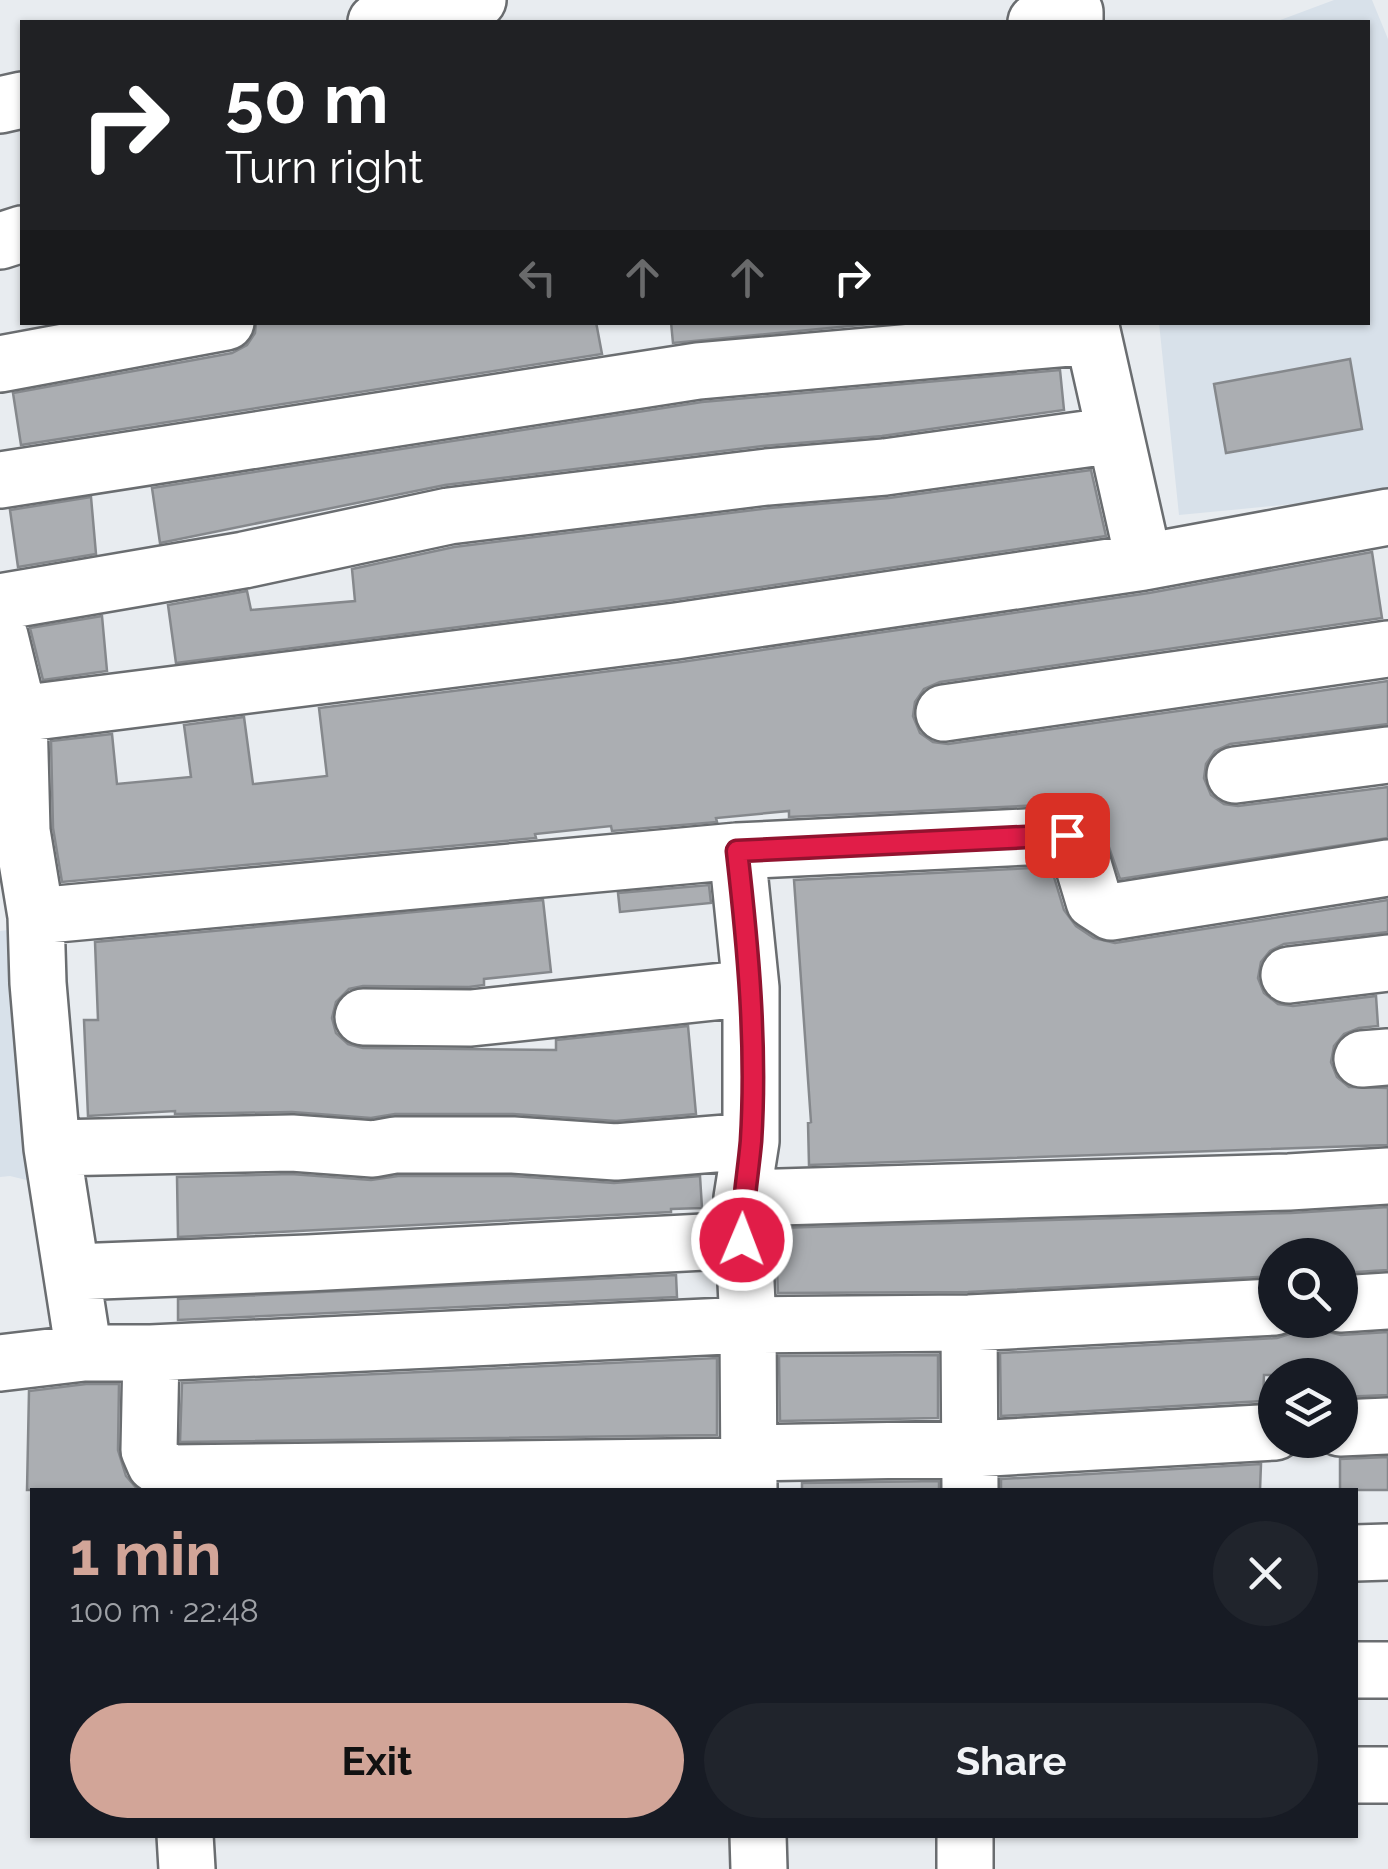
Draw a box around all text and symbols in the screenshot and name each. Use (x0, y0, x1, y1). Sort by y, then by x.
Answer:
text: 50 m (225, 57, 389, 139)
icon: right (60, 60, 190, 190)
text: Turn right (225, 141, 423, 194)
icon: left (510, 250, 565, 305)
icon: ahead (615, 250, 670, 305)
icon: ahead (720, 250, 775, 305)
icon: right (825, 250, 880, 305)
pin (1025, 793, 1110, 878)
icon: arrive (1040, 808, 1095, 863)
position arrow (690, 1188, 794, 1292)
map controls (1258, 1238, 1358, 1458)
button: search (1258, 1238, 1358, 1338)
button: layers (1258, 1358, 1358, 1458)
text: 1 min (70, 1519, 221, 1589)
button: close (1213, 1521, 1318, 1626)
text: 100 m · 22:48 (70, 1592, 259, 1629)
button: Exit (70, 1703, 684, 1818)
button: Share (704, 1703, 1318, 1818)

